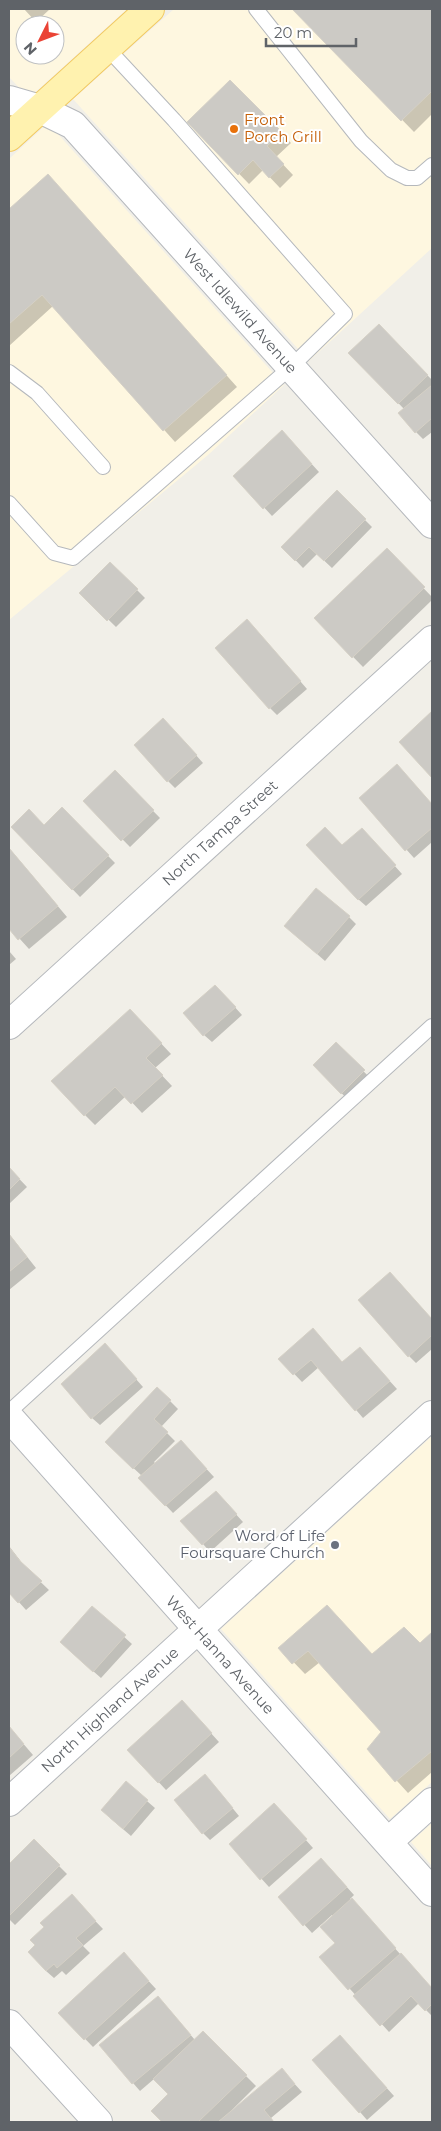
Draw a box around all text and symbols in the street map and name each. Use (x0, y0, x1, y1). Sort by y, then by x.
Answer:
north arrow (15, 15, 65, 65)
scale bar (266, 15, 356, 47)
text: 20 m (274, 23, 312, 42)
text: N (20, 38, 41, 59)
place label: Front Porch Grill (244, 110, 322, 146)
marker: Front Porch Grill (228, 123, 240, 135)
street label: West Idlewild Avenue (179, 244, 302, 377)
street label: North Tampa Street (158, 776, 281, 890)
place label: Word of Life Foursquare Church (180, 1526, 325, 1562)
marker: Word of Life Foursquare Church (329, 1539, 341, 1551)
street label: West Hanna Avenue (162, 1591, 279, 1718)
street label: North Highland Avenue (37, 1643, 182, 1776)

